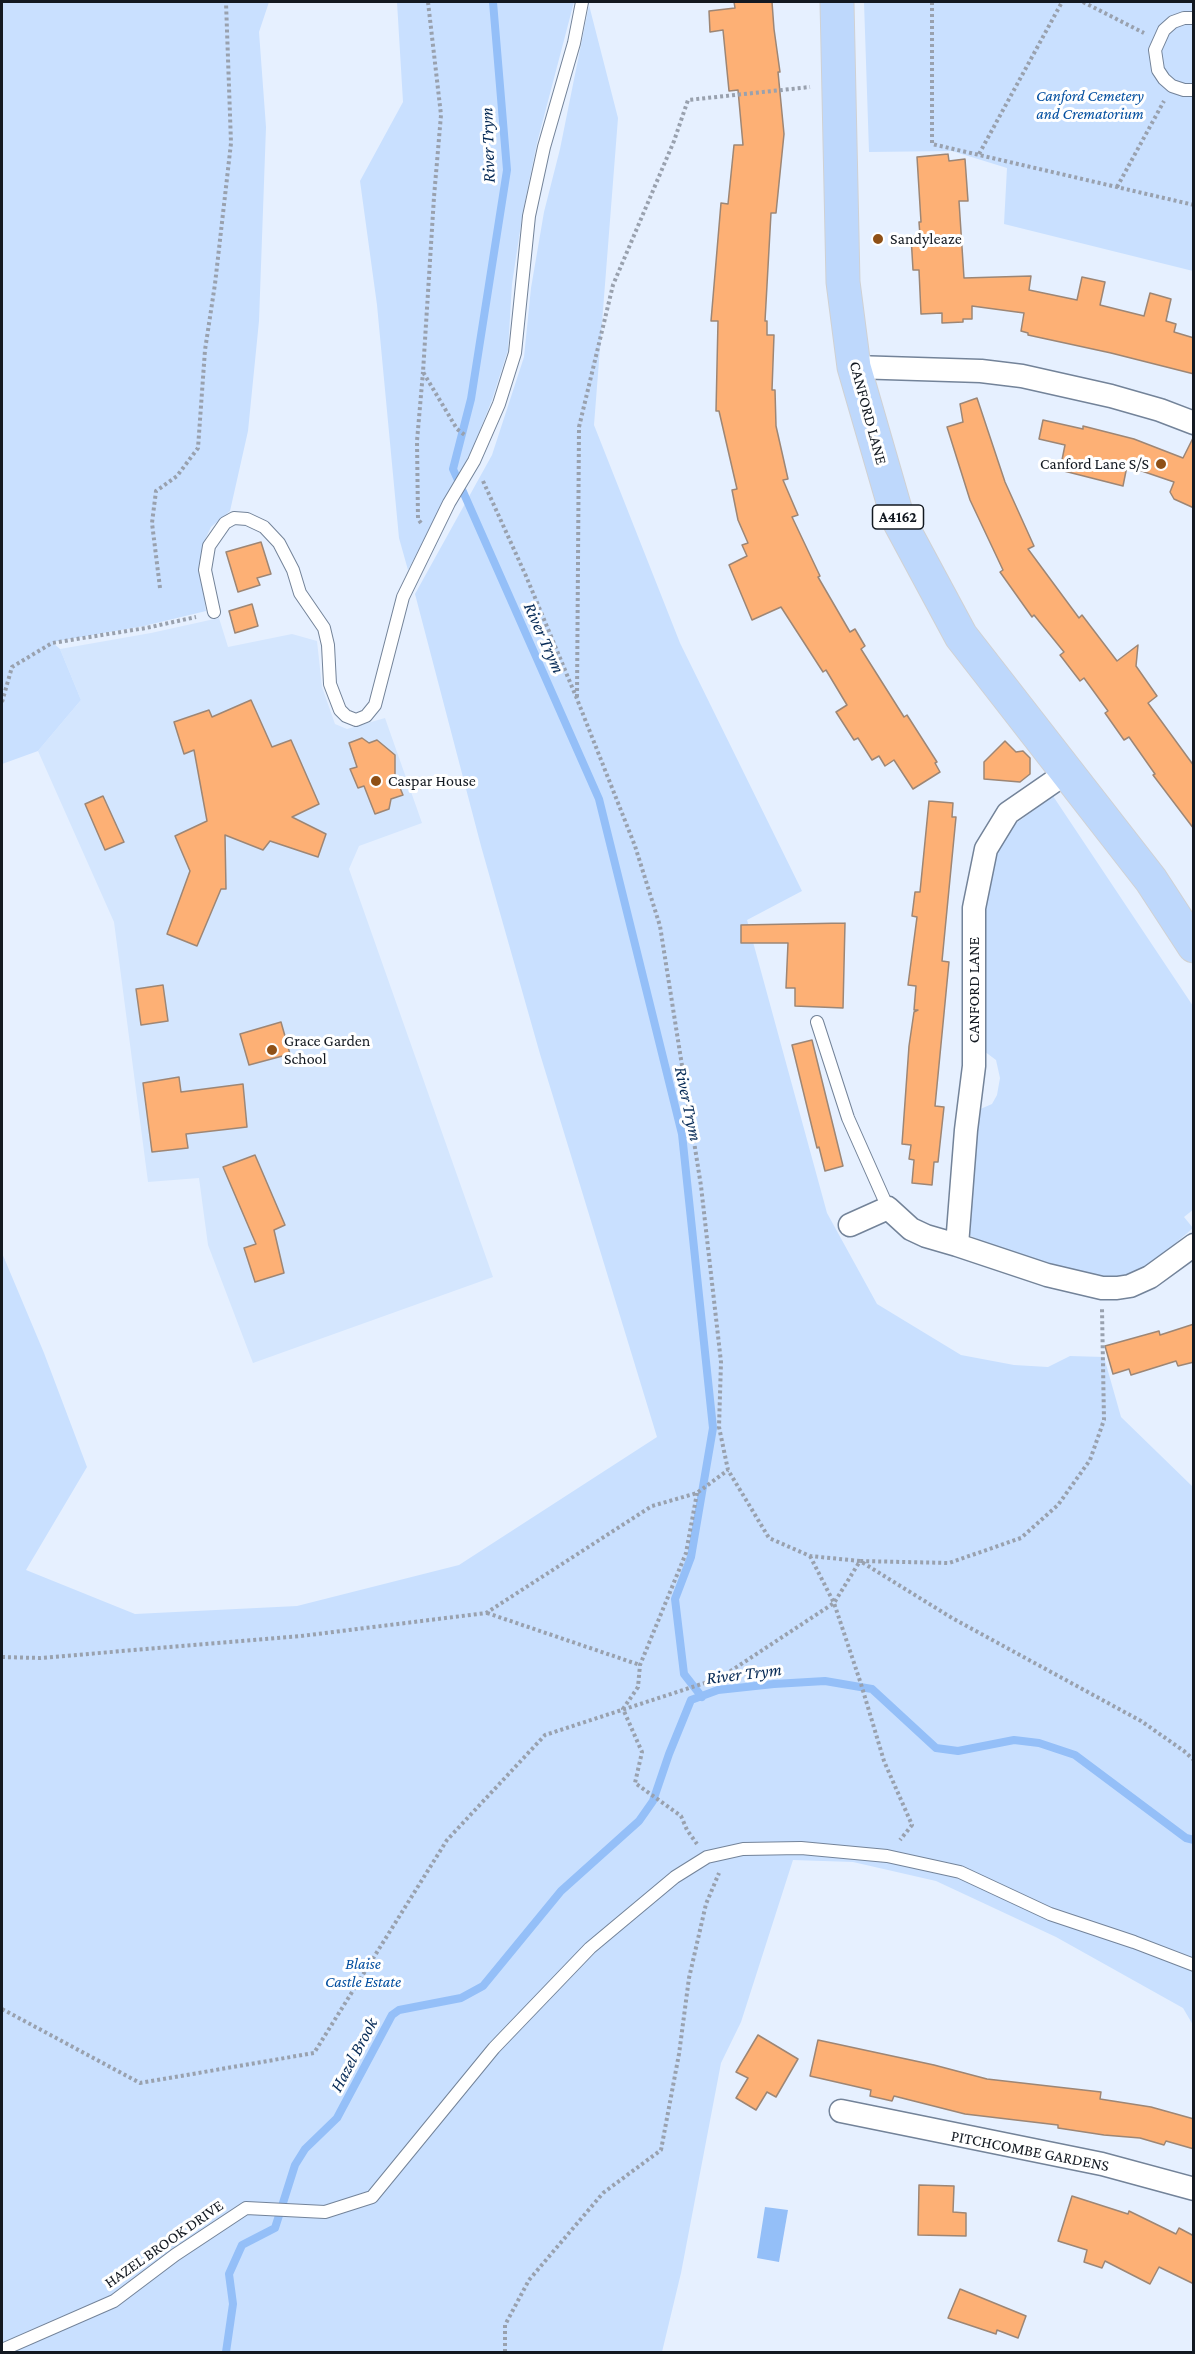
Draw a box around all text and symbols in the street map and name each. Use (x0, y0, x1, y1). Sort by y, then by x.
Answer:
park label: Canford Cemetery and Crematorium (1036, 86, 1144, 124)
water label: River Trym (476, 107, 500, 183)
place label: Sandyleaze (890, 229, 962, 249)
marker: Sandyleaze (871, 232, 885, 246)
street label: CANFORD LANE (845, 359, 891, 467)
place label: Canford Lane S/S (1040, 454, 1149, 474)
marker: Canford Lane S/S (1154, 457, 1168, 471)
road number: A4162 (872, 505, 924, 529)
water label: River Trym (519, 599, 569, 677)
place label: Caspar House (388, 771, 476, 791)
marker: Caspar House (369, 774, 383, 788)
street label: CANFORD LANE (964, 937, 984, 1043)
place label: Grace Garden School (284, 1031, 370, 1069)
marker: Grace Garden School (265, 1043, 279, 1057)
water label: River Trym (670, 1065, 706, 1143)
water label: River Trym (705, 1659, 783, 1689)
park label: Blaise Castle Estate (325, 1954, 401, 1992)
water label: Hazel Brook (326, 2014, 382, 2096)
street label: PITCHCOMBE GARDENS (949, 2126, 1111, 2176)
street label: HAZEL BROOK DRIVE (101, 2196, 227, 2292)

